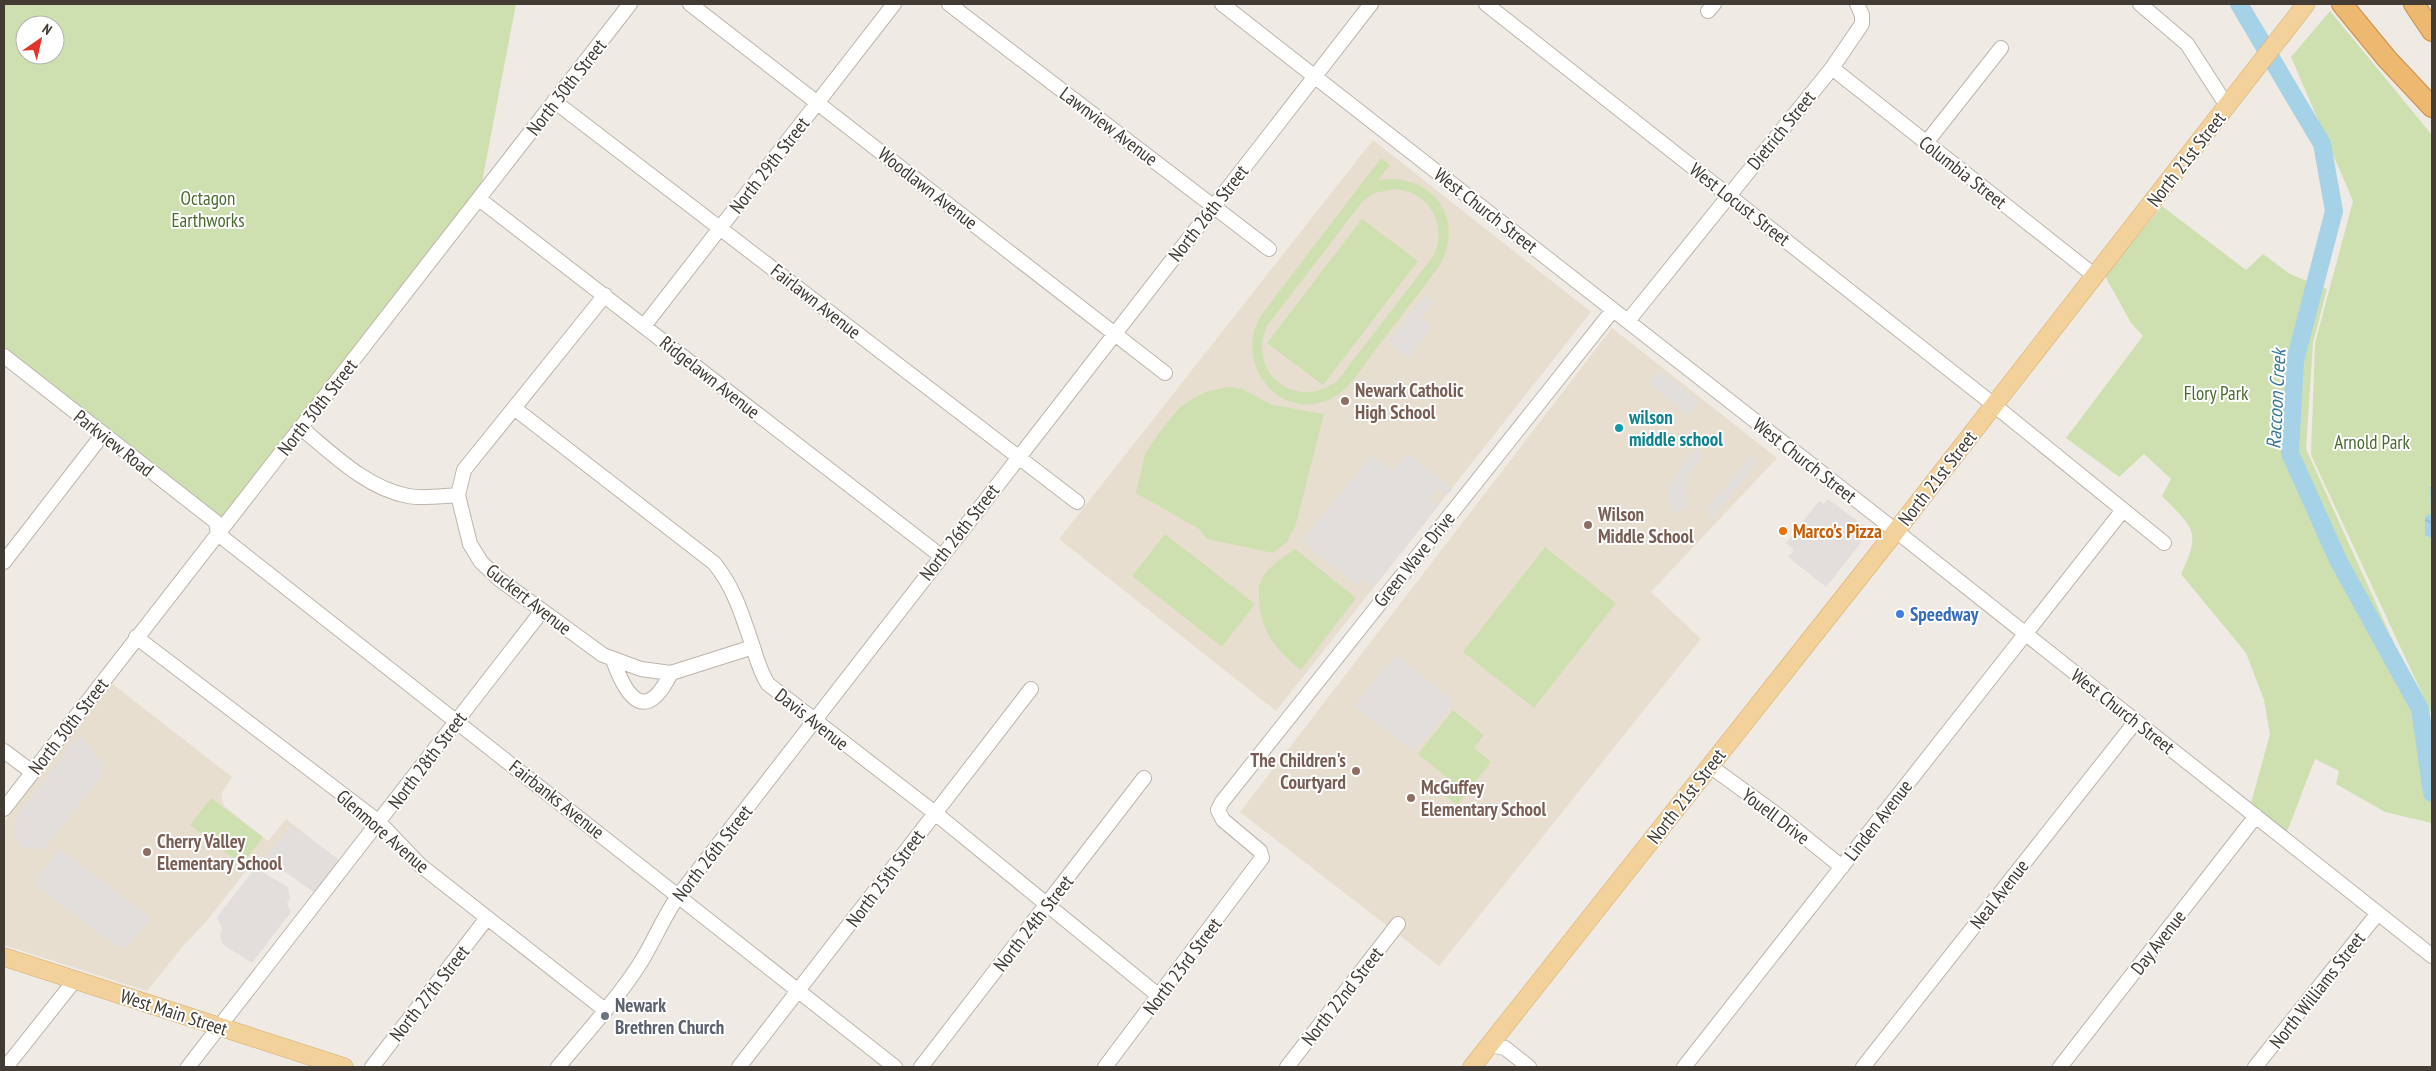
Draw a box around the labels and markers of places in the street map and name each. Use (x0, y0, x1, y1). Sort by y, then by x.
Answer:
place label: Newark Catholic High School (1355, 378, 1464, 424)
marker: Newark Catholic High School (1339, 395, 1351, 407)
place label: wilson middle school (1628, 405, 1723, 451)
marker: wilson middle school (1613, 422, 1625, 434)
place label: Wilson Middle School (1597, 502, 1694, 548)
marker: Wilson Middle School (1582, 519, 1594, 531)
place label: Marco's Pizza (1793, 519, 1882, 543)
marker: Marco's Pizza (1777, 525, 1789, 537)
place label: Speedway (1910, 602, 1979, 626)
marker: Speedway (1894, 608, 1906, 620)
place label: The Children's Courtyard (1250, 748, 1346, 794)
marker: The Children's Courtyard (1350, 765, 1362, 777)
place label: McGuffey Elementary School (1421, 775, 1546, 821)
marker: McGuffey Elementary School (1405, 792, 1417, 804)
place label: Cherry Valley Elementary School (157, 829, 282, 875)
marker: Cherry Valley Elementary School (141, 846, 153, 858)
place label: Newark Brethren Church (615, 993, 724, 1039)
marker: Newark Brethren Church (599, 1010, 611, 1022)

